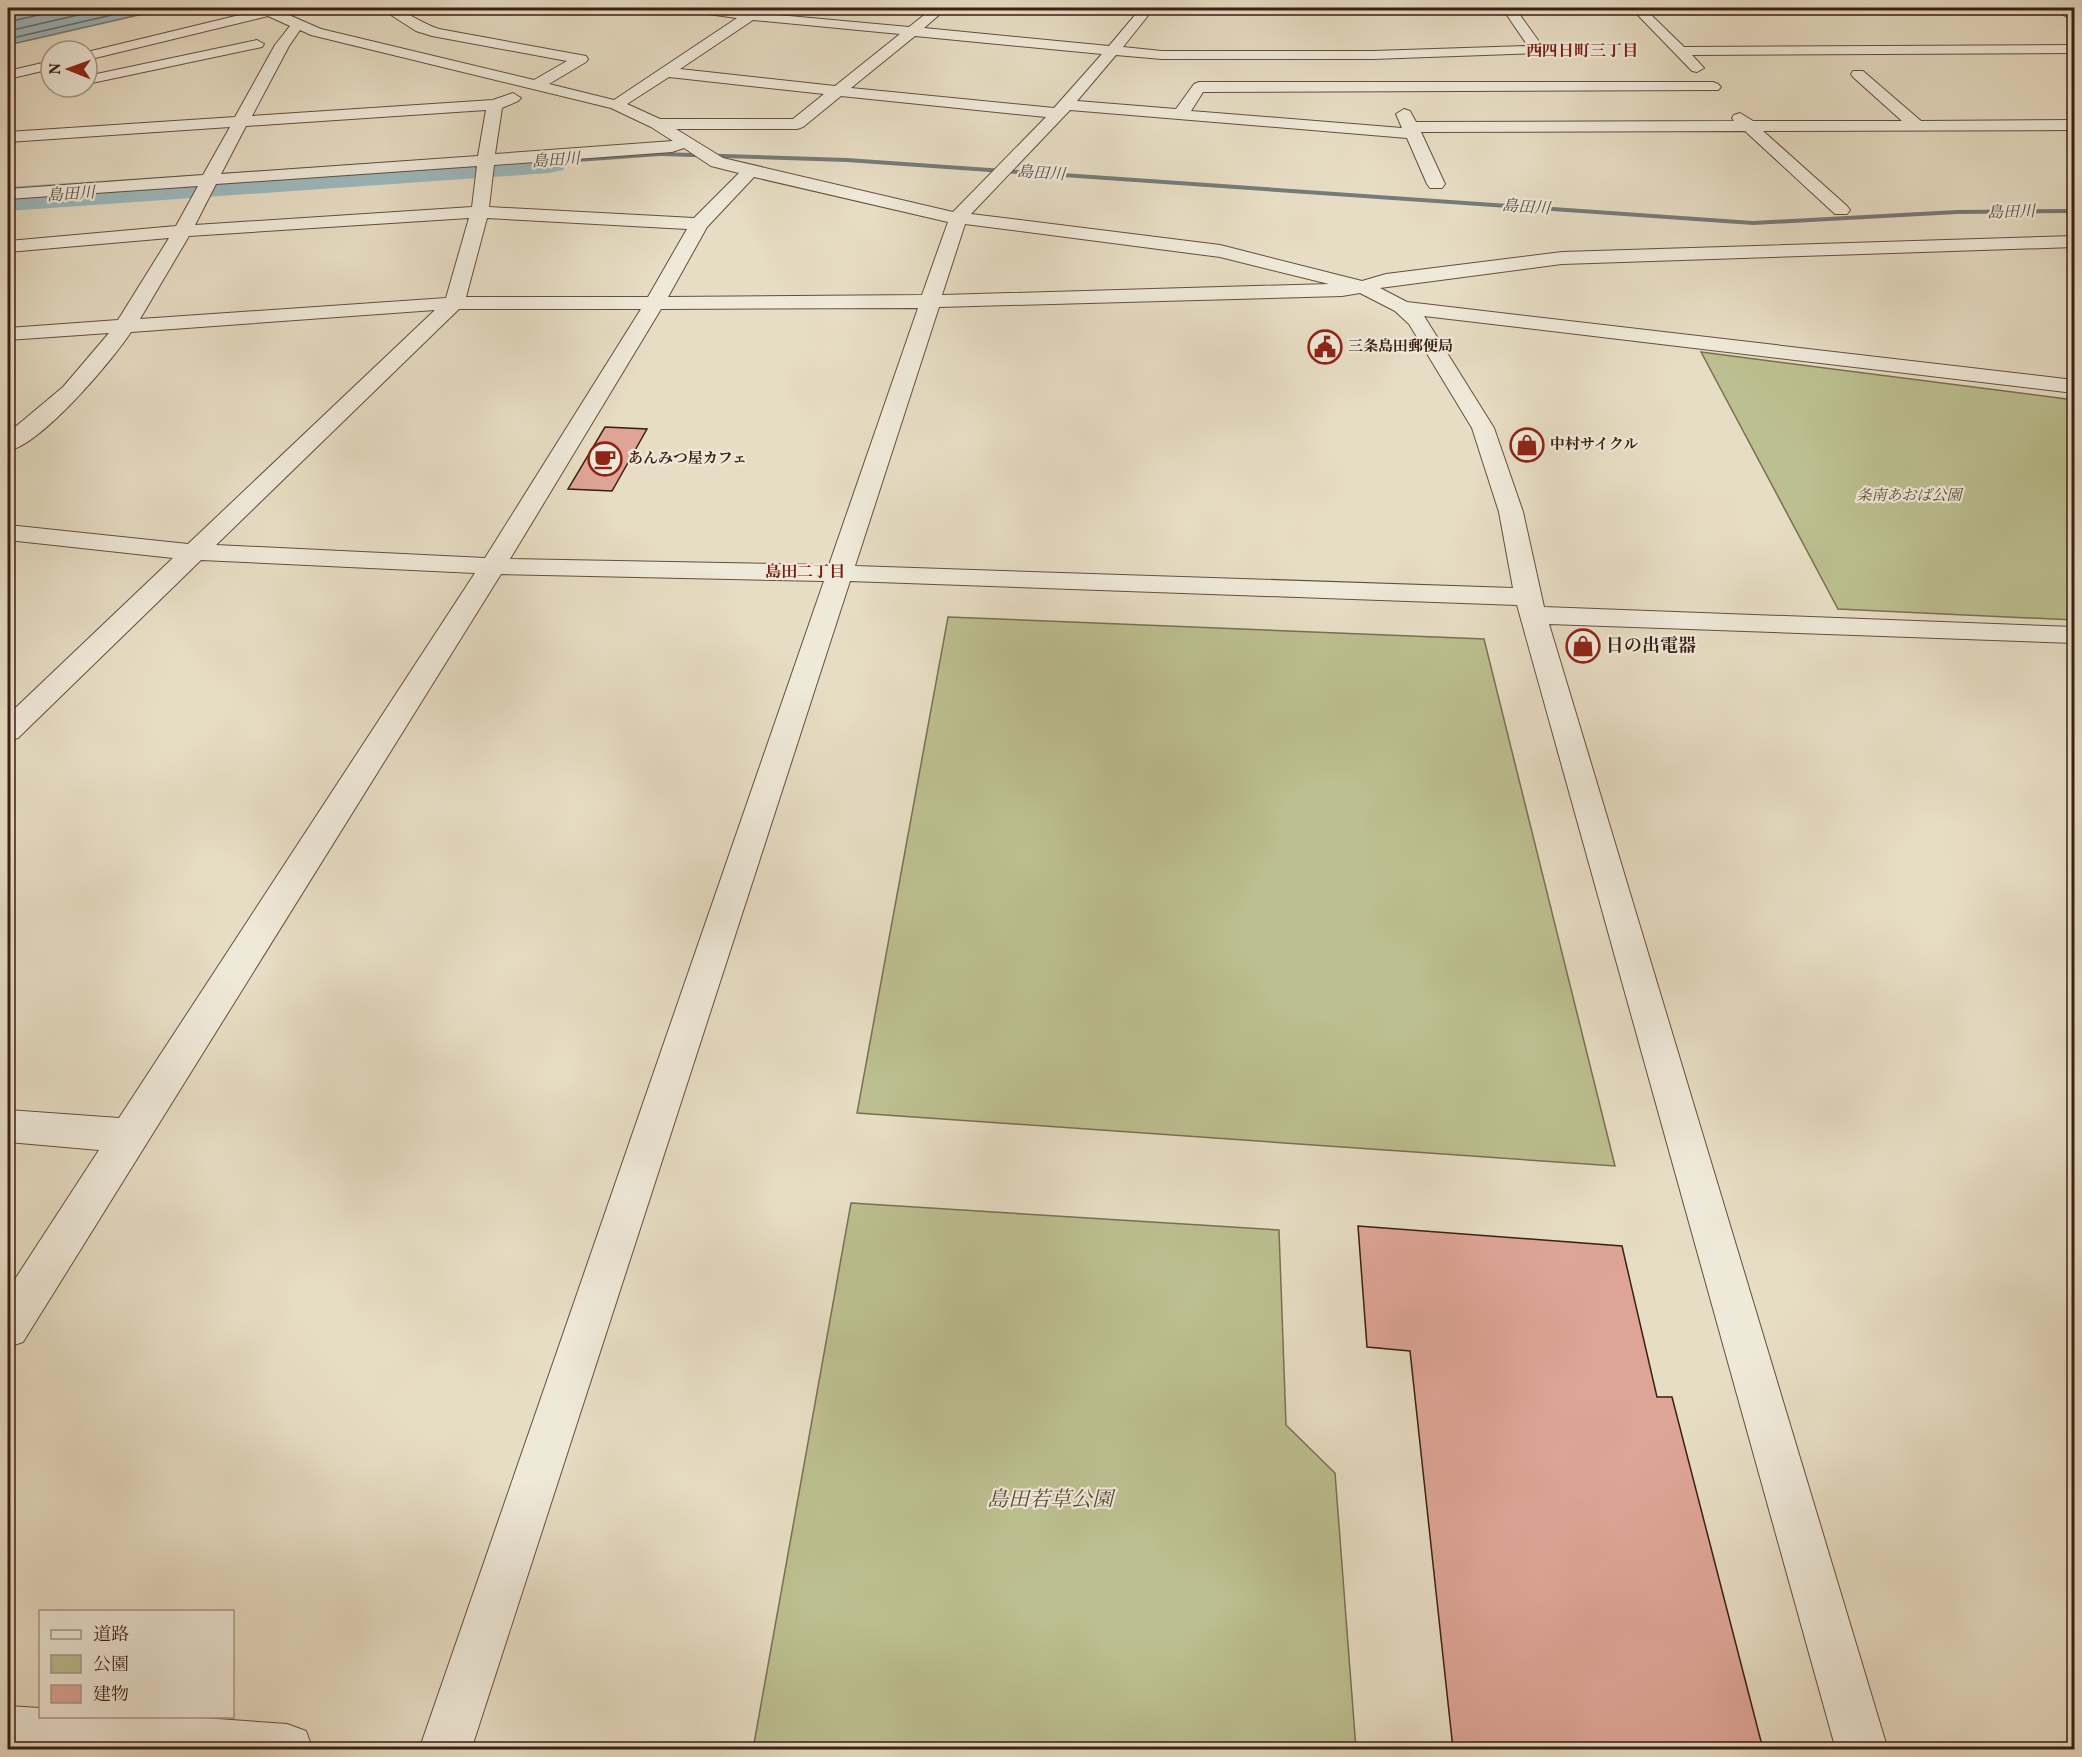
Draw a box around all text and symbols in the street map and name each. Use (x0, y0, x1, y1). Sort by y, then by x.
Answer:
north arrow (39, 39, 99, 99)
district label: 西四日町三丁目 (1526, 41, 1638, 63)
text: N (45, 62, 67, 75)
water label: 島田川 (531, 148, 583, 174)
water label: 島田川 (1016, 161, 1068, 187)
water label: 島田川 (46, 182, 98, 208)
water label: 島田川 (1501, 195, 1553, 221)
water label: 島田川 (1987, 201, 2037, 225)
public building icon: 三条島田郵便局 (1307, 329, 1343, 365)
place label: 三条島田郵便局 (1348, 337, 1453, 358)
shop icon: 中村サイクル (1509, 427, 1545, 463)
place label: 中村サイクル (1550, 435, 1638, 456)
cafe icon: あんみつ屋カフェ (587, 441, 623, 477)
place label: あんみつ屋カフェ (628, 449, 747, 470)
park label: 条南あおば公園 (1856, 486, 1964, 507)
district label: 島田二丁目 (765, 562, 845, 584)
shop icon: 日の出電器 (1565, 628, 1601, 664)
place label: 日の出電器 (1606, 634, 1696, 659)
park label: 島田若草公園 (987, 1486, 1116, 1515)
legend (39, 1610, 234, 1718)
text: 道路 (93, 1623, 129, 1648)
text: 公園 (93, 1653, 129, 1678)
text: 建物 (93, 1683, 129, 1708)

